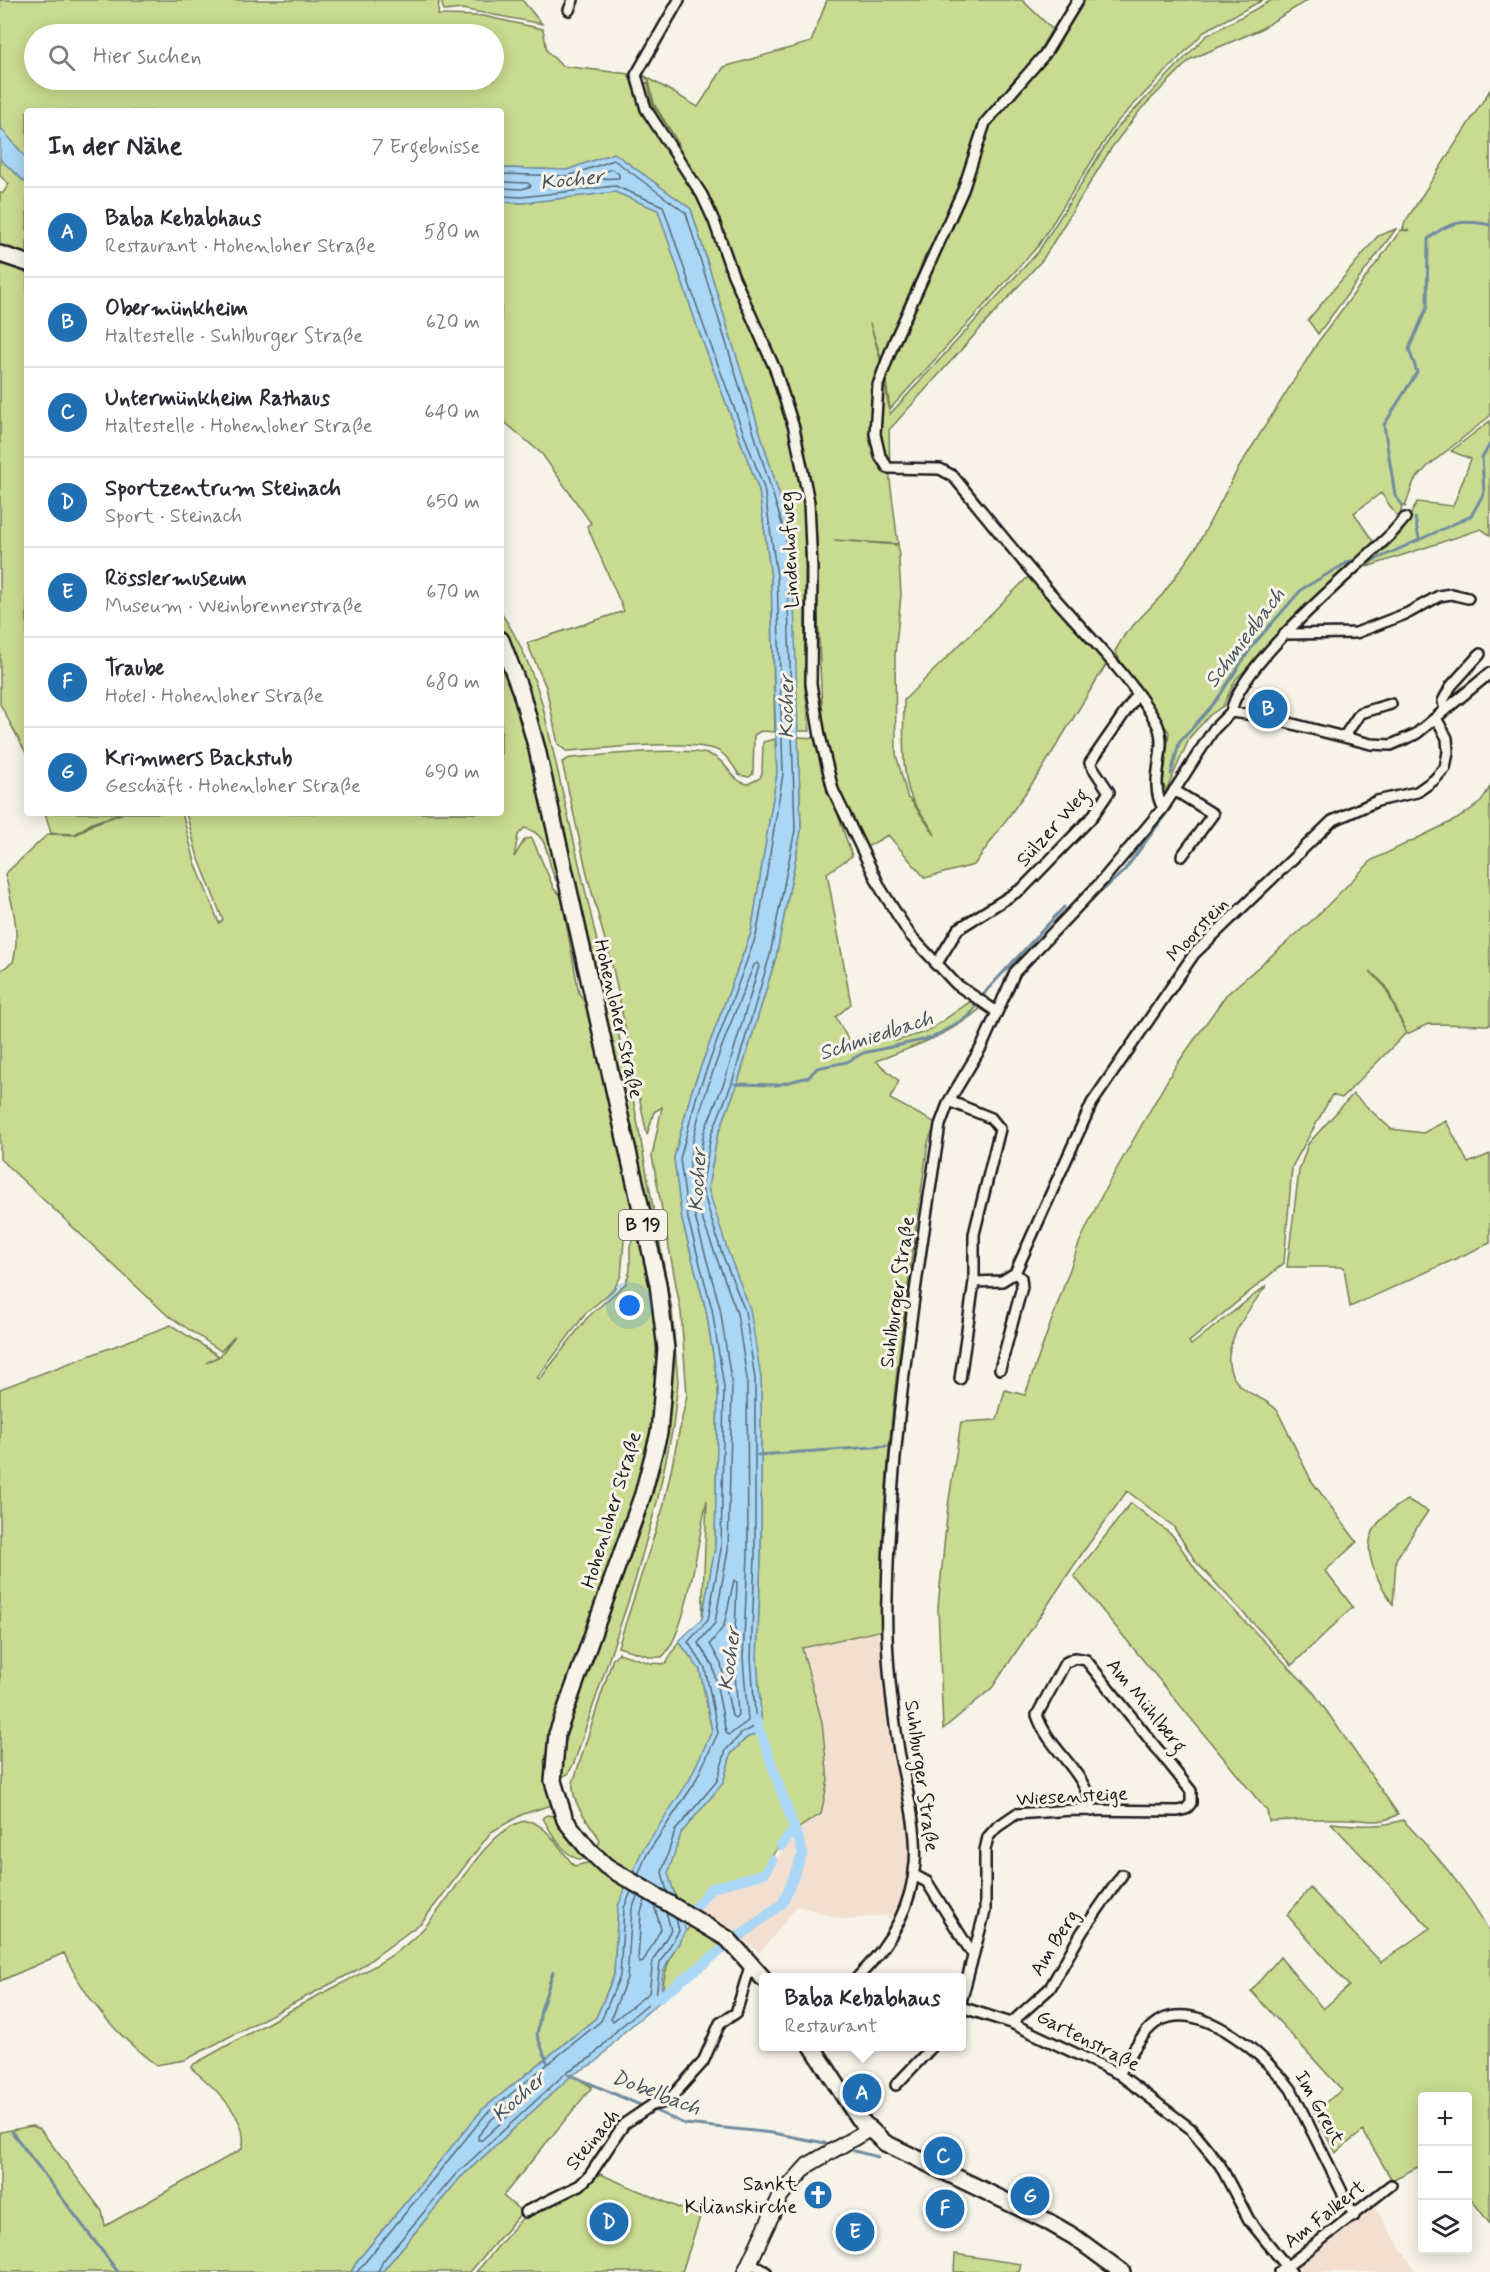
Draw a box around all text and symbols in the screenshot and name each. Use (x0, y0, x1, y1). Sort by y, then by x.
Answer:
search box (24, 24, 504, 90)
icon: search (45, 41, 78, 74)
text: Hier suchen (93, 43, 202, 71)
text: In der Nähe (48, 130, 182, 164)
text: 7 Ergebnisse (372, 134, 480, 161)
water label: Kocher (539, 163, 607, 197)
text: Baba Kebabhaus (105, 205, 261, 233)
text: A (61, 219, 74, 246)
text: 580 m (424, 219, 480, 246)
text: Restaurant · Hohenloher Straße (105, 233, 376, 260)
text: Obermünkheim (105, 295, 248, 323)
text: B (61, 309, 74, 336)
text: 620 m (426, 309, 480, 336)
text: Haltestelle · Suhlburger Straße (105, 323, 363, 350)
text: Untermünkheim Rathaus (105, 385, 330, 413)
text: C (60, 399, 75, 426)
text: 640 m (424, 399, 480, 426)
text: Haltestelle · Hohenloher Straße (105, 413, 373, 440)
text: Sportzentrum Steinach (105, 475, 341, 503)
text: D (61, 489, 74, 516)
text: 650 m (426, 489, 480, 516)
street label: Lindenhofweg (773, 491, 808, 609)
text: Sport · Steinach (105, 503, 242, 530)
text: Rösslermuseum (105, 565, 247, 593)
text: E (62, 579, 73, 606)
text: 670 m (426, 579, 480, 606)
water label: Schmiedbach (1198, 582, 1292, 694)
text: Museum · Weinbrennerstraße (105, 593, 363, 620)
text: Traube (105, 655, 164, 683)
text: F (62, 669, 73, 696)
text: 680 m (425, 669, 480, 696)
water label: Kocher (773, 673, 801, 739)
text: Hotel · Hohenloher Straße (105, 683, 324, 710)
pin: B (1248, 686, 1288, 732)
text: Krimmers Backstub (105, 745, 292, 773)
text: G (61, 759, 74, 786)
text: 690 m (425, 759, 480, 786)
text: Geschäft · Hohenloher Straße (105, 773, 361, 800)
street label: Sülzer Weg (1011, 783, 1097, 874)
street label: Moorstein (1161, 892, 1235, 968)
street label: Hohenloher Straße (587, 937, 649, 1101)
water label: Schmiedbach (815, 1004, 937, 1068)
water label: Kocher (682, 1145, 714, 1212)
road number: B 19 (619, 1210, 667, 1240)
street label: Suhlburger Straße (874, 1214, 923, 1370)
your location (615, 1291, 644, 1320)
street label: Hohenloher Straße (575, 1428, 649, 1592)
water label: Kocher (712, 1624, 748, 1692)
street label: Am Mühlberg (1098, 1653, 1192, 1760)
street label: Suhlburger Straße (896, 1698, 945, 1854)
street label: Wiesensteige (1015, 1781, 1129, 1813)
street label: Am Berg (1024, 1905, 1086, 1981)
popup (759, 1973, 966, 2051)
text: Baba Kebabhaus (784, 1985, 941, 2013)
street label: Gartenstraße (1032, 2003, 1145, 2079)
text: Restaurant (784, 2013, 877, 2040)
water label: Dobelbach (608, 2063, 705, 2123)
water label: Kocher (486, 2064, 554, 2129)
street label: Im Greut (1287, 2066, 1351, 2150)
pin: A (842, 2070, 882, 2116)
map controls (1418, 2092, 1472, 2254)
button: + (1418, 2092, 1472, 2146)
street label: Steinach (560, 2103, 626, 2177)
pin: C (924, 2134, 962, 2178)
button: − (1418, 2146, 1472, 2200)
place label: Sankt Kilianskirche (684, 2171, 797, 2221)
pin: G (1010, 2174, 1050, 2218)
street label: Am Falkert (1279, 2175, 1371, 2255)
church icon: Sankt Kilianskirche (802, 2179, 834, 2211)
pin: F (926, 2186, 964, 2232)
pin: D (590, 2200, 628, 2244)
button: layers (1418, 2200, 1472, 2254)
pin: E (836, 2210, 874, 2254)

